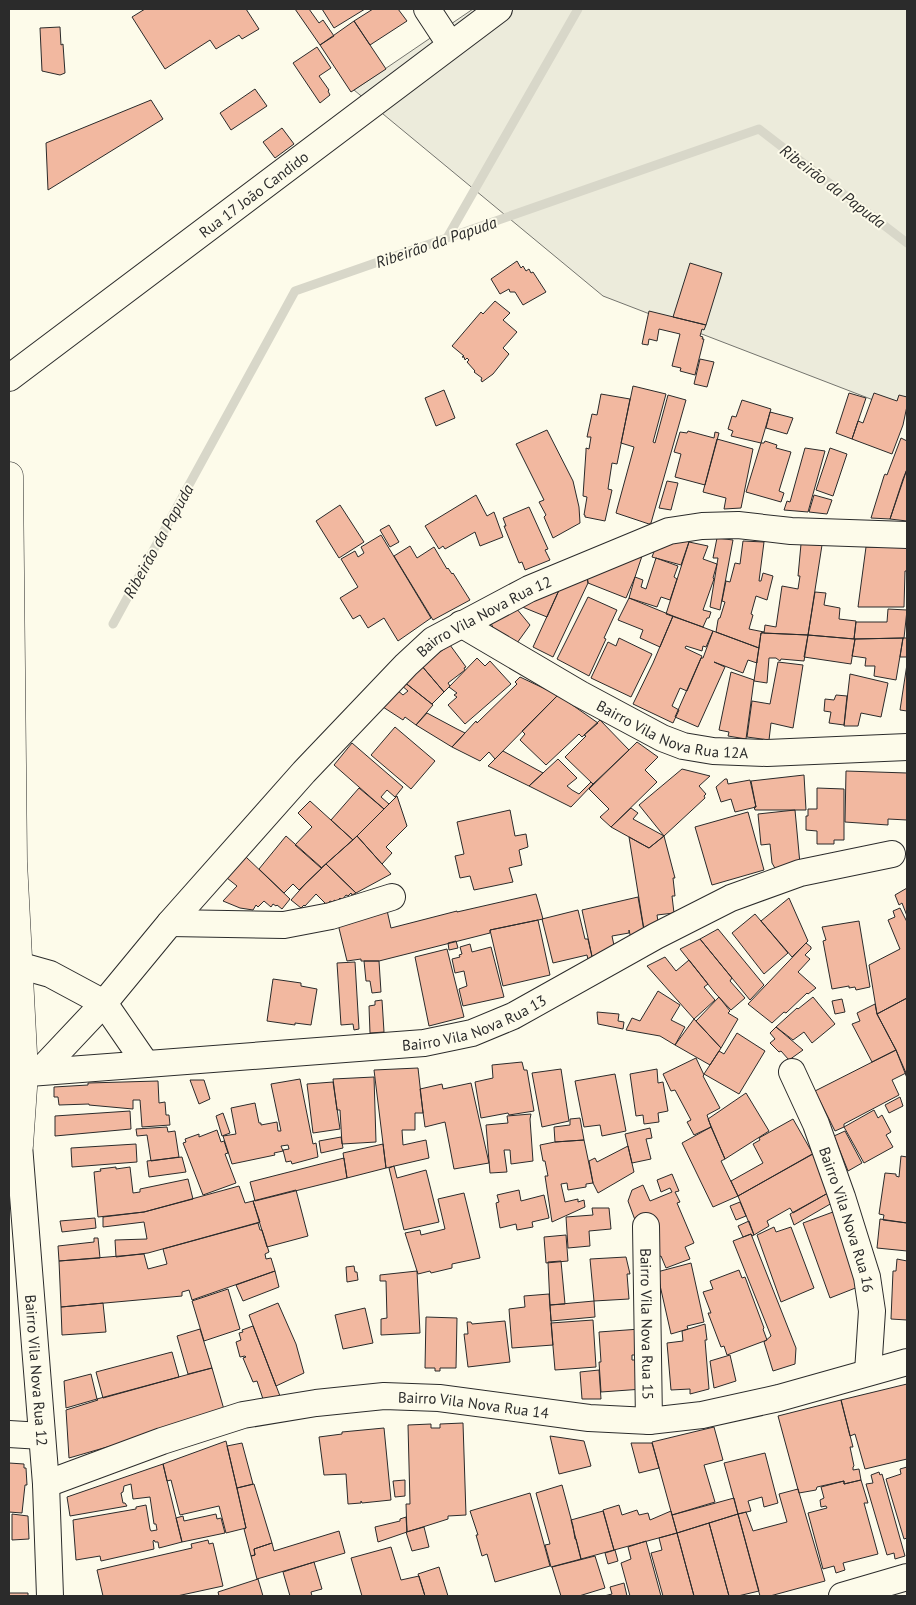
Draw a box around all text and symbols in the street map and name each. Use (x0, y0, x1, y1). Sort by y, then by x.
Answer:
water label: Ribeirão da Papuda (776, 140, 890, 232)
street label: Rua 17 João Candido (195, 147, 312, 241)
water label: Ribeirão da Papuda (373, 212, 499, 272)
water label: Ribeirão da Papuda (118, 480, 198, 601)
street label: Bairro Vila Nova Rua 12 (412, 571, 554, 661)
street label: Bairro Vila Nova Rua 12A (594, 695, 749, 762)
street label: Bairro Vila Nova Rua 13 (401, 990, 549, 1054)
street label: Bairro Vila Nova Rua 16 (815, 1144, 879, 1294)
street label: Bairro Vila Nova Rua 15 (637, 1248, 658, 1400)
street label: Bairro Vila Nova Rua 12 (21, 1294, 52, 1447)
street label: Bairro Vila Nova Rua 14 (398, 1387, 550, 1422)

